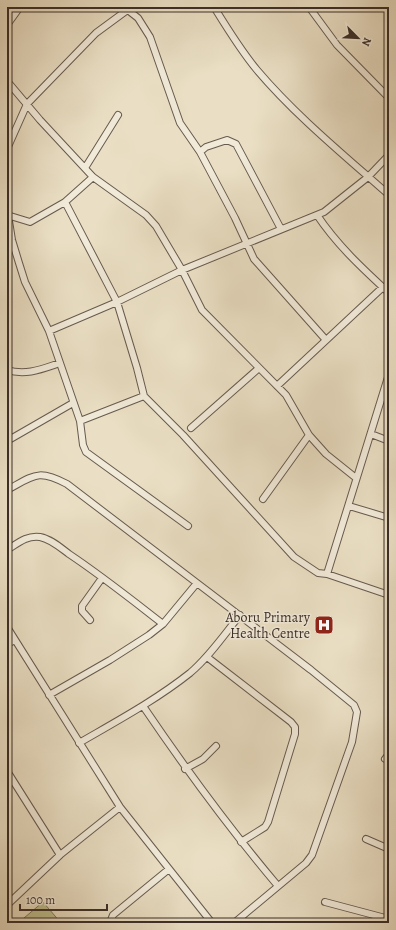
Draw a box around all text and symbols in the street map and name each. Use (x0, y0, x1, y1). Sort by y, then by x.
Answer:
north arrow (338, 18, 378, 58)
text: N (358, 35, 375, 49)
place label: Aboru Primary Health Centre (224, 608, 311, 643)
hospital icon: Aboru Primary Health Centre (313, 614, 335, 636)
scale bar (20, 886, 107, 912)
text: 100 m (26, 892, 55, 908)

